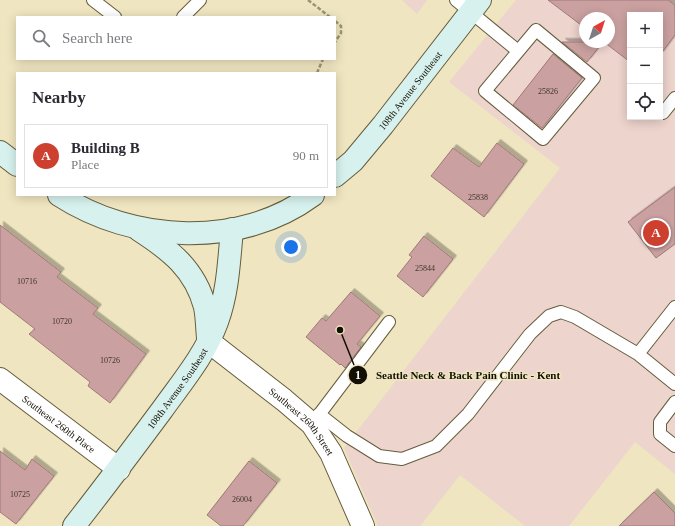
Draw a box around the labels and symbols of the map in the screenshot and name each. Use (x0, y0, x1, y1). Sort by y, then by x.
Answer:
north arrow (579, 12, 615, 48)
street label: 108th Avenue Southeast (376, 49, 444, 132)
house number: 25826 (538, 87, 558, 96)
house number: 25838 (468, 193, 488, 202)
pin: A (643, 218, 669, 248)
your location (281, 237, 301, 257)
house number: 25844 (415, 264, 435, 273)
house number: 10716 (17, 277, 37, 286)
house number: 10720 (52, 317, 72, 326)
street label: 108th Avenue Southeast (145, 346, 210, 431)
house number: 10726 (100, 356, 120, 365)
callout: Seattle Neck & Back Pain Clinic - Kent (348, 363, 568, 386)
text: 1 (355, 368, 361, 382)
text: Seattle Neck & Back Pain Clinic - Kent (376, 369, 560, 381)
street label: Southeast 260th Street (267, 385, 336, 458)
street label: Southeast 260th Place (20, 393, 98, 455)
house number: 10725 (10, 490, 30, 499)
house number: 26004 (232, 495, 252, 504)

